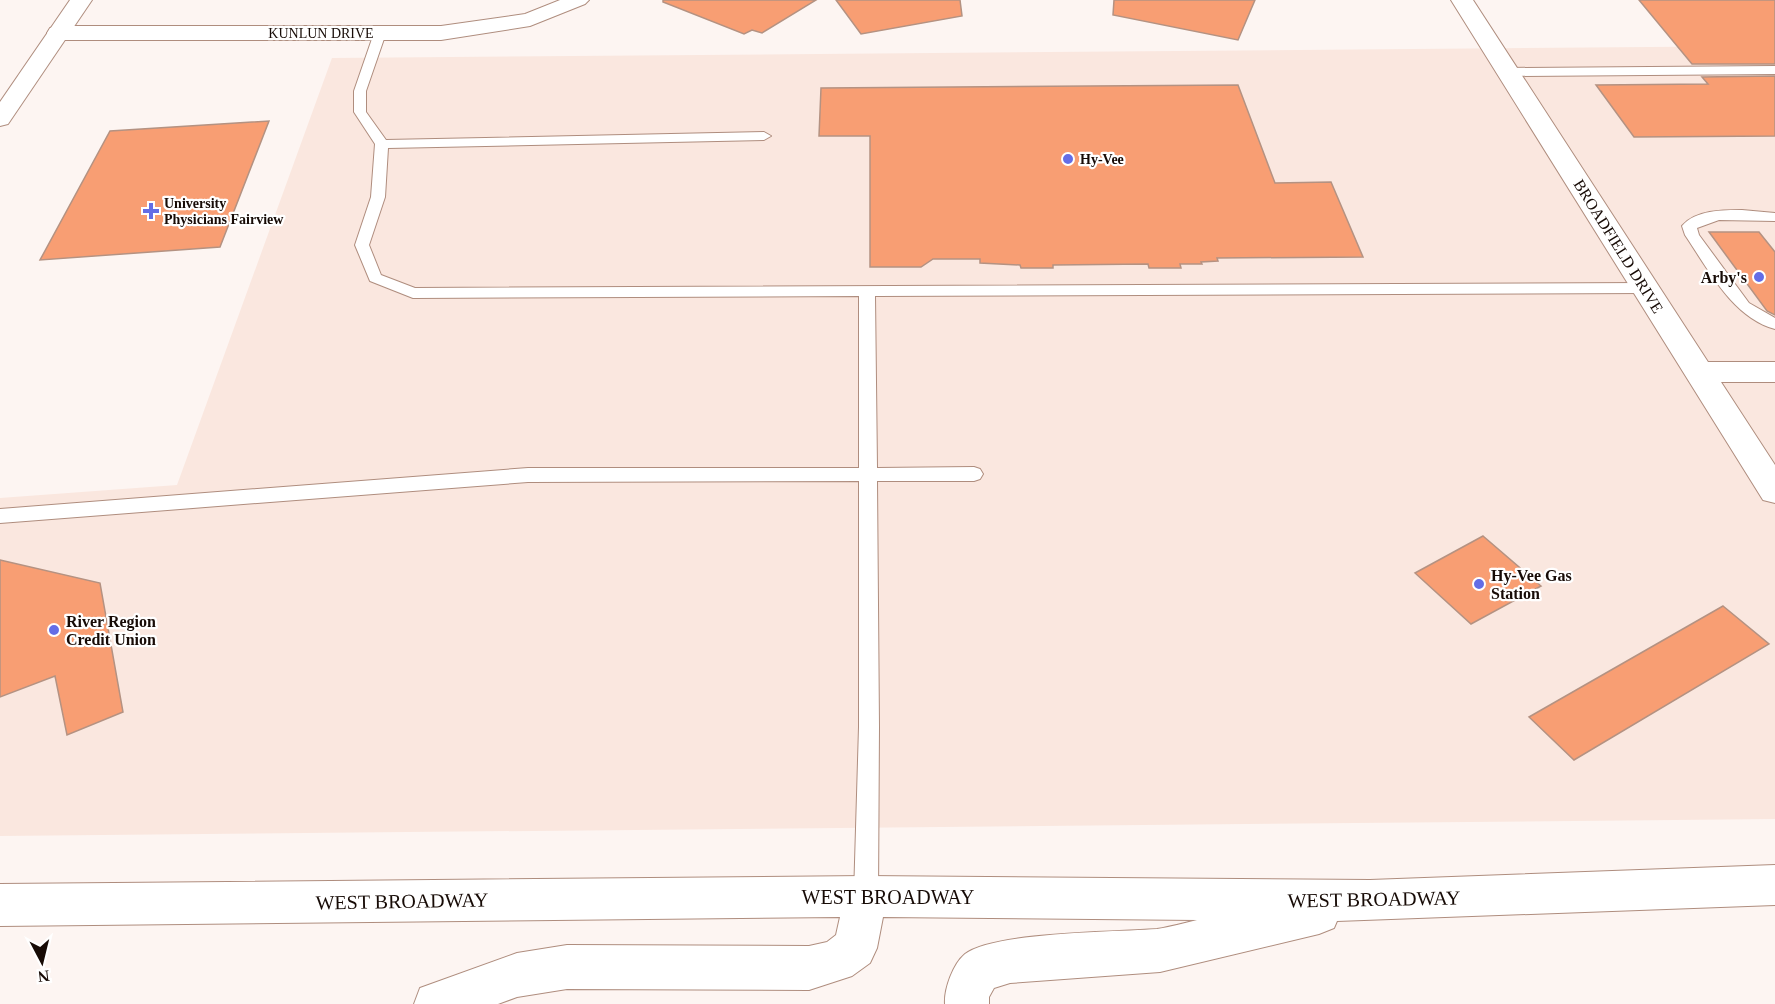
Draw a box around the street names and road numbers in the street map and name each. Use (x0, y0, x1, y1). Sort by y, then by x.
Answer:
street label: KUNLUN DRIVE (268, 26, 374, 41)
street label: BROADFIELD DRIVE (1571, 176, 1667, 316)
street label: WEST BROADWAY (802, 886, 974, 908)
street label: WEST BROADWAY (1287, 886, 1461, 912)
street label: WEST BROADWAY (315, 888, 489, 914)

